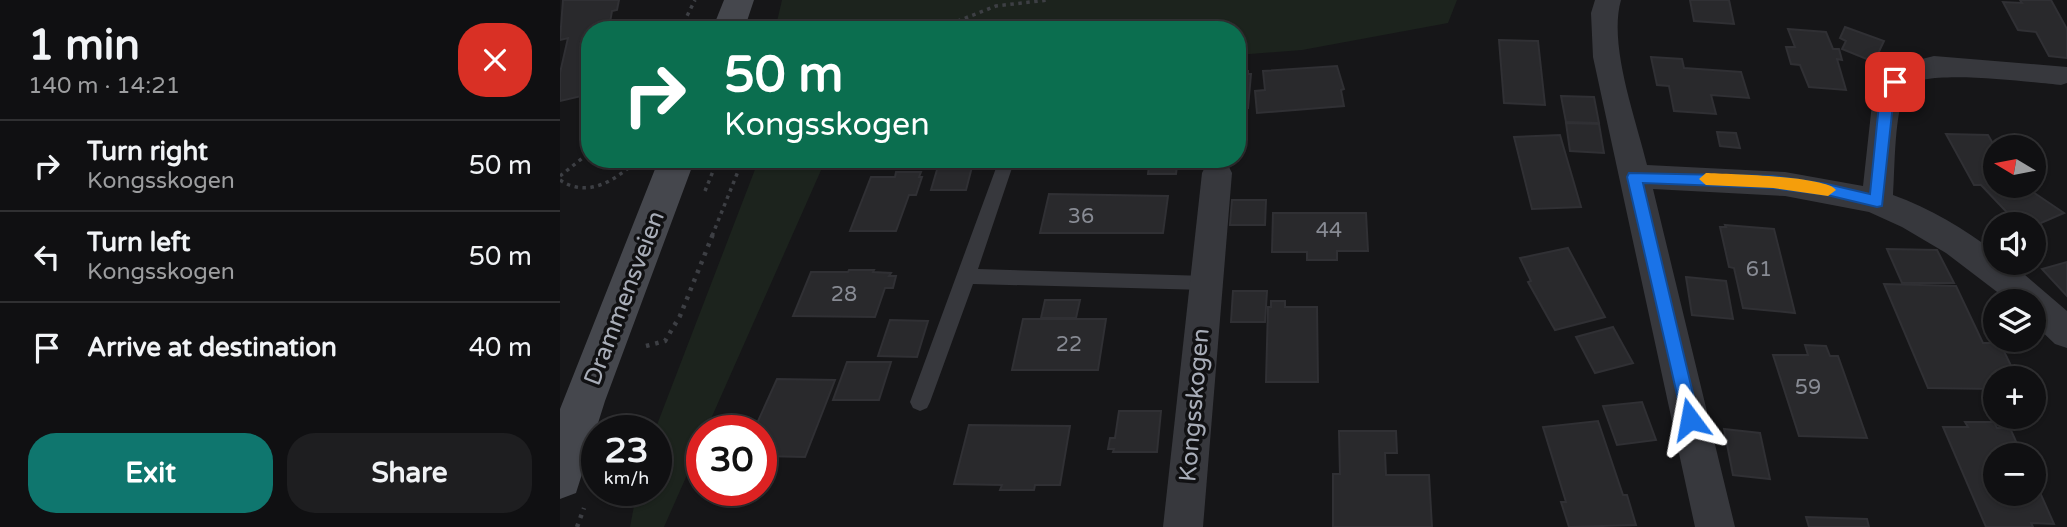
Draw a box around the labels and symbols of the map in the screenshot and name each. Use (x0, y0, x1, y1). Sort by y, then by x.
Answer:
pin (1865, 52, 1925, 112)
north arrow (1983, 135, 2046, 198)
house number: 36 (1068, 204, 1094, 229)
street label: Drammensveien (578, 207, 671, 389)
house number: 44 (1316, 218, 1342, 243)
house number: 61 (1746, 257, 1772, 282)
house number: 28 (831, 282, 857, 307)
street label: Kongsskogen (1173, 327, 1216, 483)
house number: 22 (1056, 332, 1082, 357)
house number: 59 (1795, 375, 1821, 400)
position arrow (1653, 382, 1727, 456)
speed limit sign: 30 (686, 415, 777, 506)

